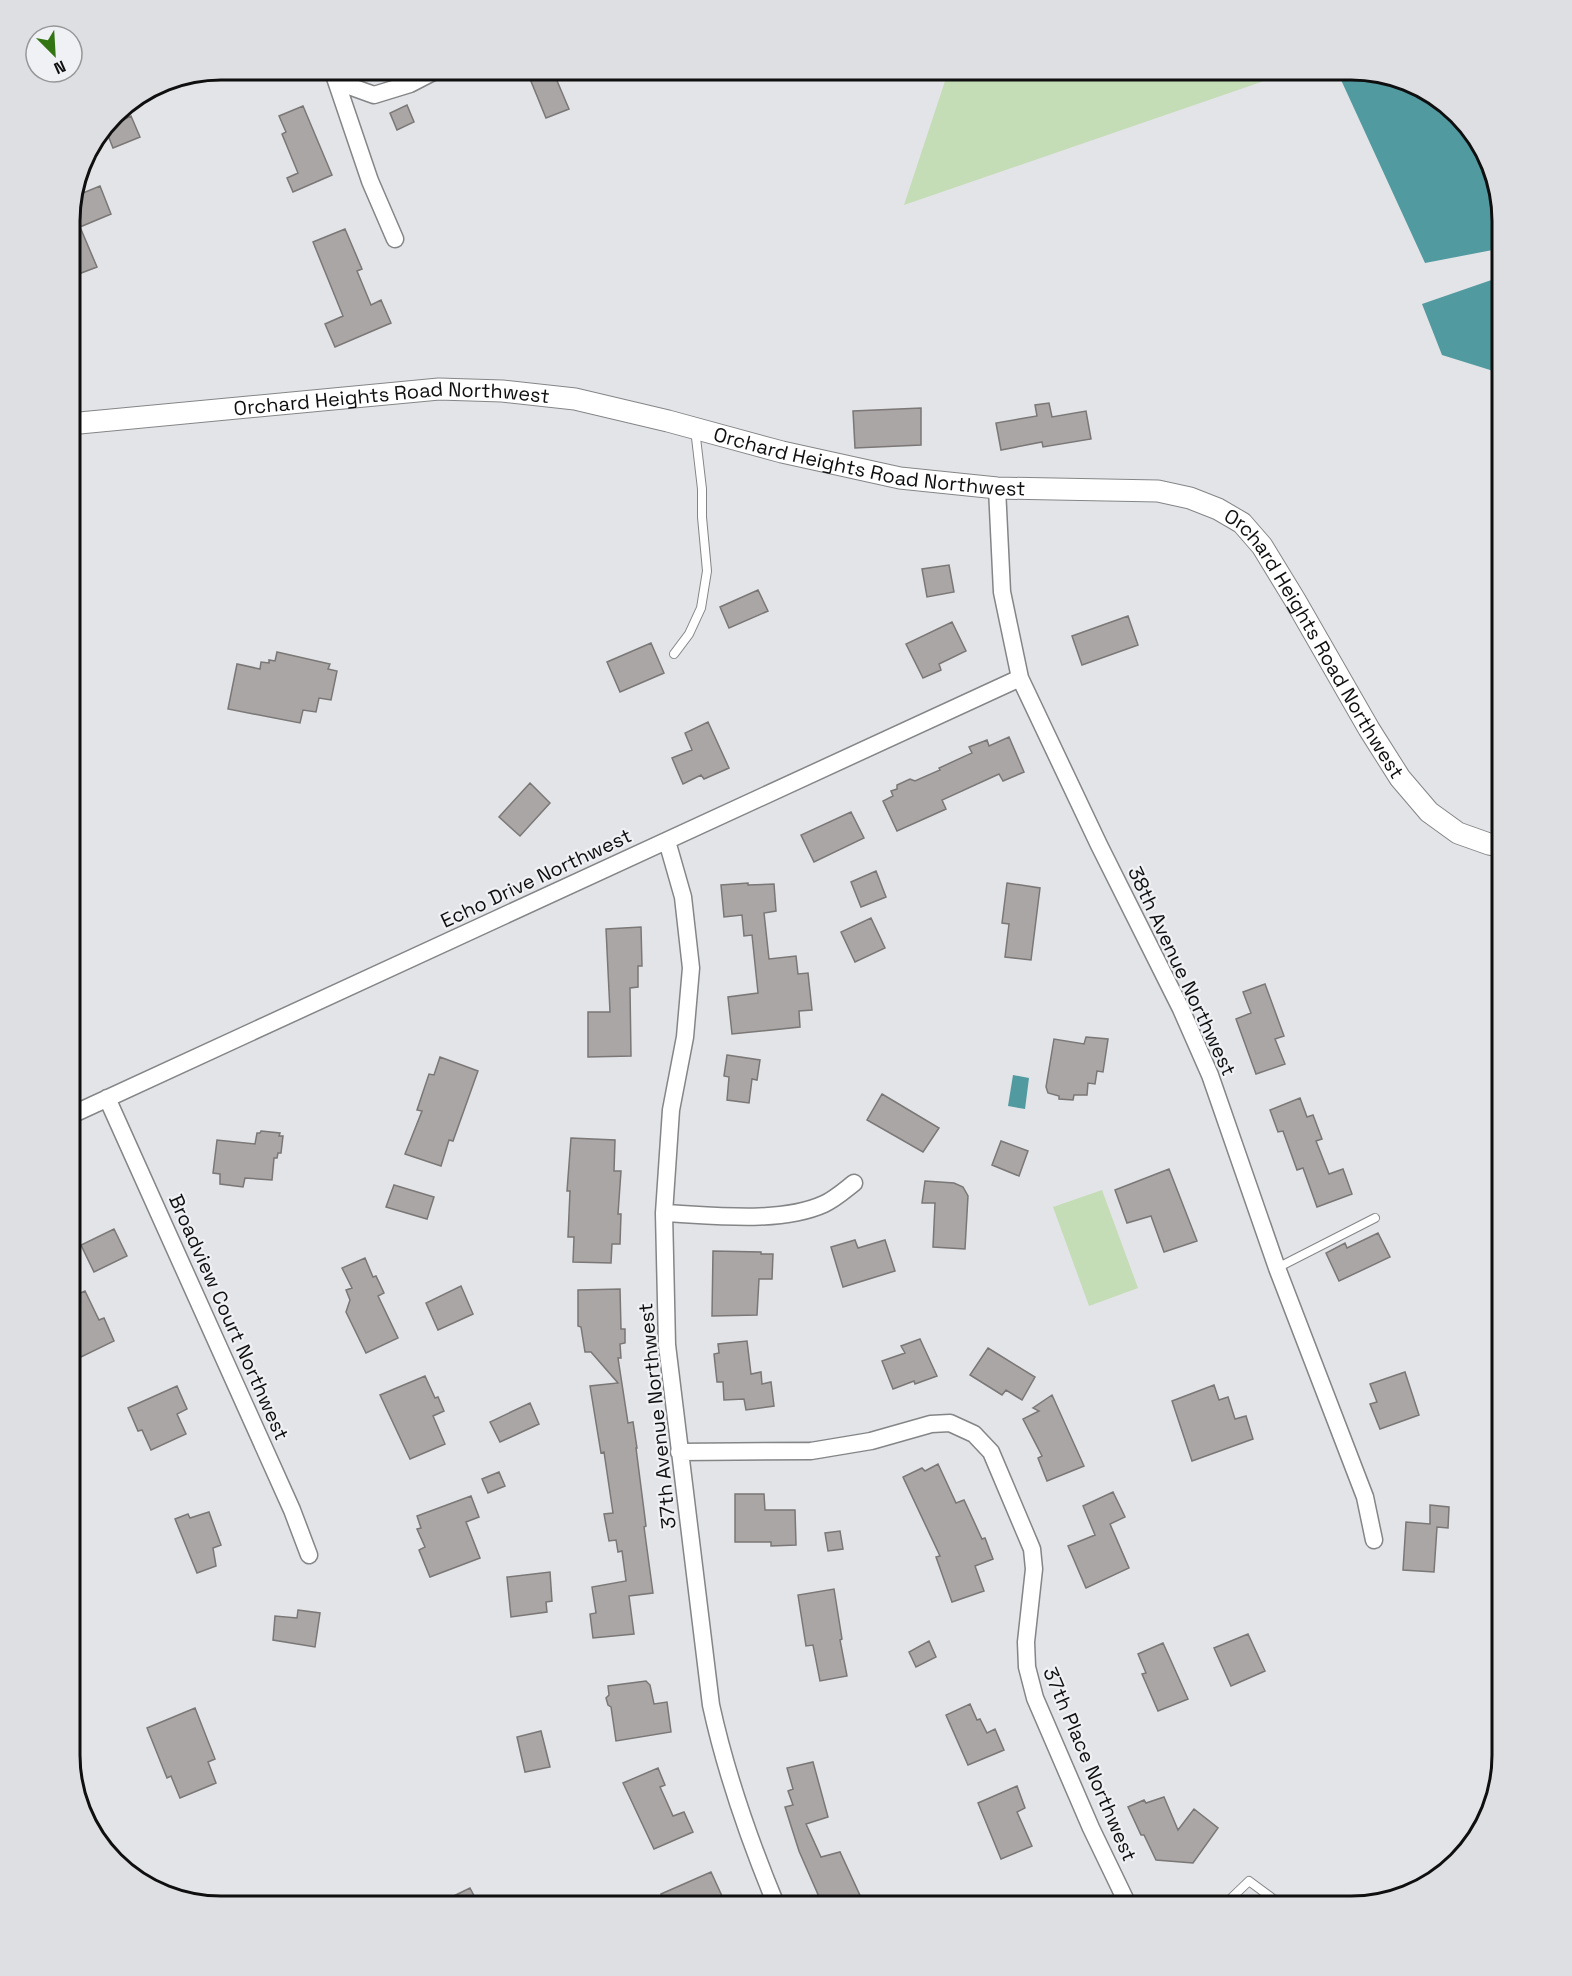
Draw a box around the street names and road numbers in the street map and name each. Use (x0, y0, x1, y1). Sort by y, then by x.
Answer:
street label: Orchard Heights Road Northwest (232, 376, 551, 421)
street label: Orchard Heights Road Northwest (711, 421, 1026, 502)
street label: Orchard Heights Road Northwest (1220, 502, 1410, 784)
street label: Echo Drive Northwest (436, 822, 636, 934)
street label: 38th Avenue Northwest (1122, 862, 1242, 1080)
street label: Broadview Court Northwest (163, 1190, 295, 1444)
street label: 37th Avenue Northwest (632, 1302, 682, 1530)
street label: 37th Place Northwest (1037, 1663, 1143, 1865)

